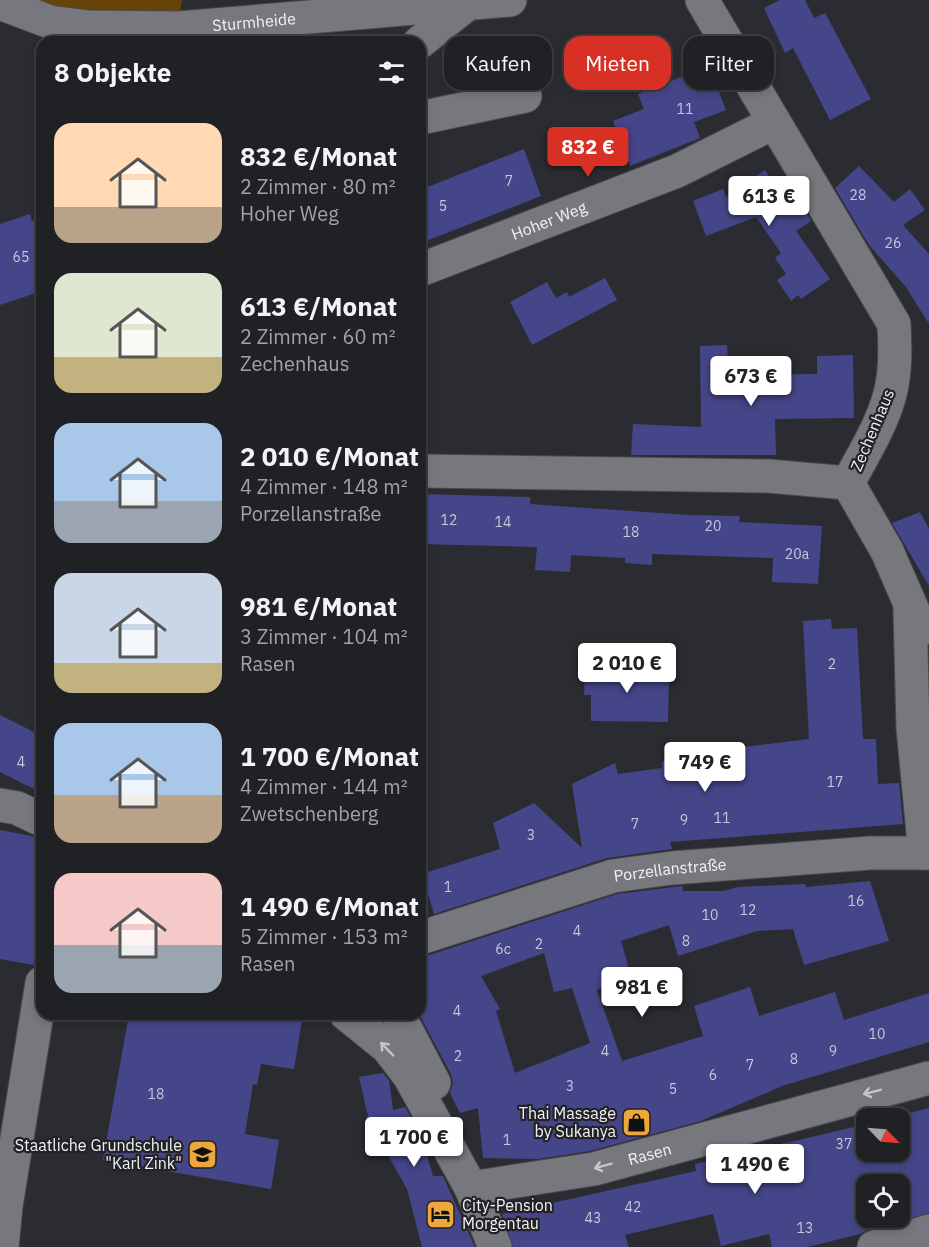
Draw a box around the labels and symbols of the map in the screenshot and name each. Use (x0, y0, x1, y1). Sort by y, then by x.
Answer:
street label: Sturmheide (211, 8, 297, 35)
house number: 11 (677, 100, 693, 118)
pin: 832 € (546, 127, 630, 178)
house number: 7 (505, 172, 513, 190)
pin: 613 € (727, 176, 811, 227)
house number: 28 (850, 186, 866, 204)
house number: 5 (439, 197, 447, 215)
street label: Hoher Weg (508, 197, 590, 244)
house number: 26 (885, 234, 901, 252)
house number: 65 (13, 248, 29, 266)
pin: 673 € (709, 356, 793, 407)
street label: Zechenhaus (846, 386, 898, 474)
house number: 12 (441, 511, 457, 529)
house number: 14 (495, 513, 511, 531)
house number: 20 (705, 517, 721, 535)
house number: 18 (623, 523, 639, 541)
house number: 20a (785, 545, 810, 563)
pin: 2 010 € (572, 643, 682, 694)
house number: 2 (828, 655, 836, 673)
pin: 749 € (663, 742, 747, 793)
house number: 4 (17, 753, 25, 771)
house number: 17 (827, 773, 843, 791)
house number: 11 (714, 809, 730, 827)
house number: 9 (680, 811, 688, 829)
house number: 7 (631, 815, 639, 833)
house number: 3 (527, 826, 535, 844)
street label: Porzellanstraße (612, 854, 727, 886)
house number: 1 (444, 878, 452, 896)
house number: 16 (848, 892, 864, 910)
house number: 12 (740, 901, 756, 919)
house number: 10 (702, 906, 718, 924)
house number: 4 (573, 922, 581, 940)
house number: 8 (682, 932, 690, 950)
house number: 2 (535, 935, 543, 953)
house number: 6c (495, 940, 511, 958)
pin: 981 € (600, 967, 684, 1018)
house number: 4 (453, 1002, 461, 1020)
house number: 10 (869, 1025, 885, 1043)
one-way arrow (379, 1042, 394, 1057)
house number: 4 (601, 1042, 609, 1060)
house number: 9 (829, 1042, 837, 1060)
house number: 2 (454, 1047, 462, 1065)
house number: 8 (790, 1050, 798, 1068)
house number: 7 (746, 1056, 754, 1074)
house number: 6 (709, 1066, 717, 1084)
house number: 3 (566, 1077, 574, 1095)
house number: 5 (669, 1080, 677, 1098)
house number: 18 (148, 1085, 164, 1103)
one-way arrow (863, 1086, 882, 1098)
place label: Thai Massage by Sukanya (519, 1103, 616, 1141)
shop icon: Thai Massage by Sukanya (621, 1106, 653, 1138)
north arrow (856, 1108, 910, 1162)
pin: 1 700 € (359, 1117, 469, 1168)
house number: 1 (503, 1131, 511, 1149)
place label: Staatliche Grundschule "Karl Zink" (15, 1135, 182, 1173)
house number: 37 (836, 1135, 852, 1153)
school or university icon: Staatliche Grundschule "Karl Zink" (187, 1138, 219, 1170)
street label: Rasen (626, 1138, 674, 1169)
pin: 1 490 € (700, 1144, 810, 1195)
one-way arrow (594, 1161, 613, 1172)
place label: City-Pension Morgentau (462, 1195, 553, 1233)
hotel icon: City-Pension Morgentau (425, 1198, 457, 1230)
house number: 42 (625, 1198, 641, 1216)
house number: 43 (585, 1209, 601, 1227)
house number: 13 (797, 1219, 813, 1237)

